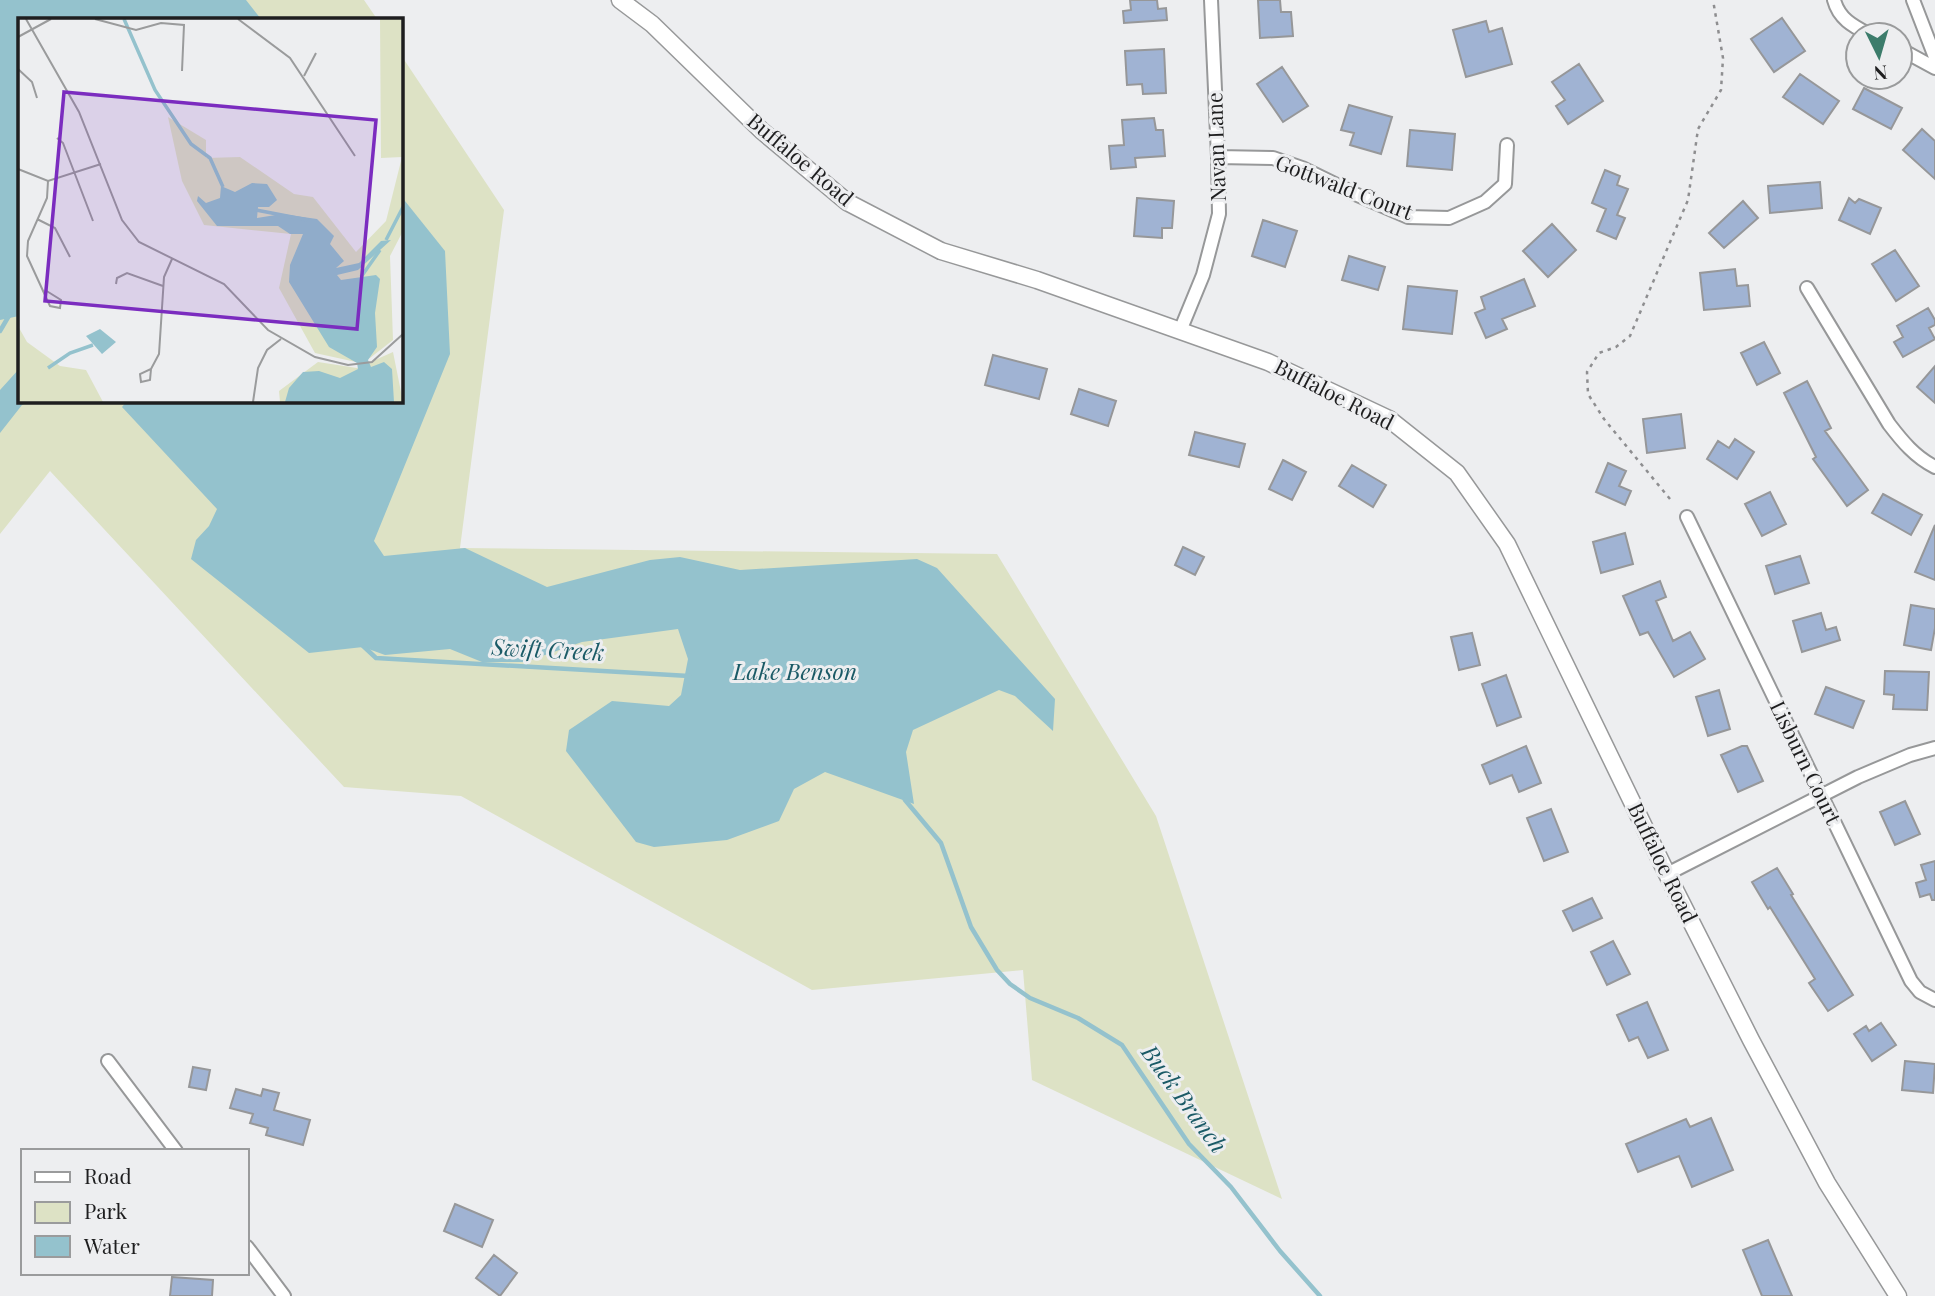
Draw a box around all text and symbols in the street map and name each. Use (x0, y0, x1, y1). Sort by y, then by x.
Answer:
inset map (18, 18, 402, 402)
north arrow (1844, 21, 1914, 91)
text: N (1872, 60, 1889, 88)
street label: Navan Lane (1199, 92, 1231, 202)
street label: Buffaloe Road (742, 106, 860, 211)
street label: Gottwald Court (1272, 147, 1418, 225)
street label: Buffaloe Road (1270, 351, 1399, 435)
water label: Swift Creek (490, 630, 605, 667)
water label: Lake Benson (732, 655, 857, 686)
street label: Lisburn Court (1765, 696, 1849, 829)
street label: Buffaloe Road (1623, 797, 1705, 927)
water label: Buck Branch (1135, 1037, 1235, 1158)
legend (21, 1149, 248, 1275)
text: Road (84, 1161, 132, 1189)
text: Park (84, 1196, 128, 1224)
text: Water (83, 1231, 140, 1259)

